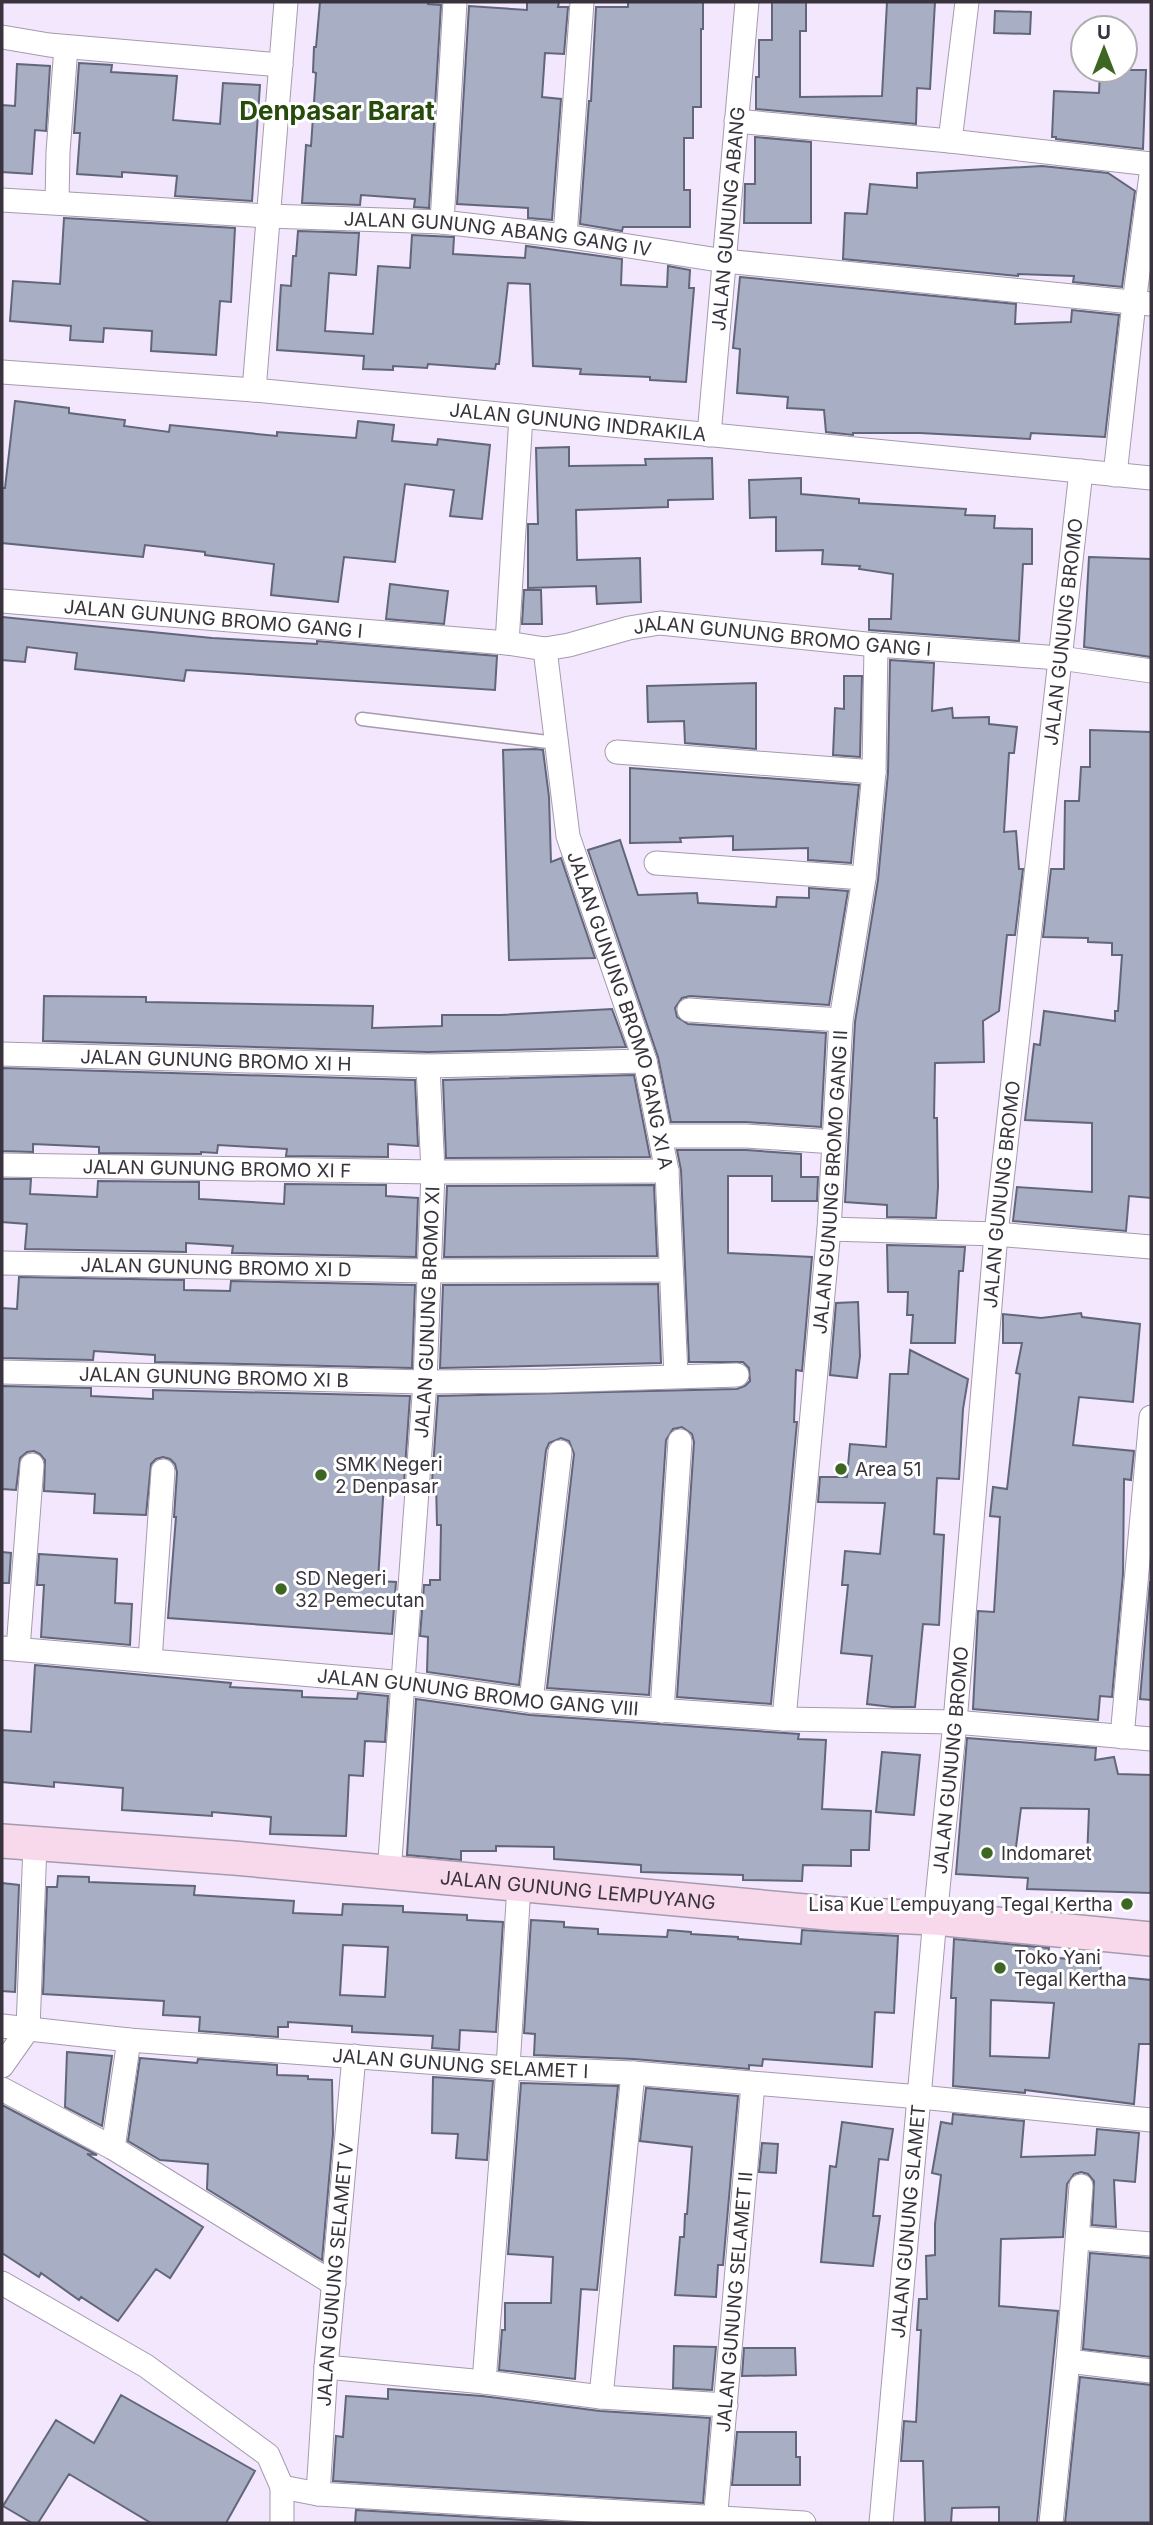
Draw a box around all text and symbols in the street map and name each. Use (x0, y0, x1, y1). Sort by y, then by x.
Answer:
north arrow (1069, 14, 1139, 84)
text: U (1097, 21, 1111, 44)
district label: Denpasar Barat (239, 95, 435, 126)
street label: JALAN GUNUNG ABANG (707, 106, 749, 332)
street label: JALAN GUNUNG ABANG GANG IV (343, 207, 653, 261)
street label: JALAN GUNUNG INDRAKILA (448, 398, 707, 446)
street label: JALAN GUNUNG BROMO (1039, 517, 1087, 747)
street label: JALAN GUNUNG BROMO GANG I (63, 595, 364, 642)
street label: JALAN GUNUNG BROMO GANG I (631, 611, 932, 660)
street label: JALAN GUNUNG BROMO GANG XI A (563, 848, 678, 1172)
street label: JALAN GUNUNG BROMO GANG II (808, 1029, 852, 1335)
street label: JALAN GUNUNG BROMO XI H (80, 1045, 352, 1075)
street label: JALAN GUNUNG BROMO (978, 1079, 1025, 1309)
street label: JALAN GUNUNG BROMO XI F (82, 1155, 351, 1182)
street label: JALAN GUNUNG BROMO XI (409, 1186, 444, 1439)
street label: JALAN GUNUNG BROMO XI D (80, 1253, 352, 1281)
street label: JALAN GUNUNG BROMO XI B (79, 1362, 349, 1392)
place label: SMK Negeri 2 Denpasar (335, 1453, 443, 1498)
place label: Area 51 (855, 1458, 922, 1481)
marker: Area 51 (833, 1461, 849, 1477)
marker: SMK Negeri 2 Denpasar (313, 1467, 329, 1483)
place label: SD Negeri 32 Pemecutan (295, 1567, 425, 1612)
marker: SD Negeri 32 Pemecutan (273, 1581, 289, 1597)
street label: JALAN GUNUNG BROMO (928, 1645, 973, 1875)
street label: JALAN GUNUNG BROMO GANG VIII (316, 1664, 639, 1720)
place label: Indomaret (1001, 1842, 1092, 1865)
marker: Indomaret (979, 1845, 995, 1861)
street label: JALAN GUNUNG LEMPUYANG (439, 1866, 717, 1914)
place label: Lisa Kue Lempuyang Tegal Kertha (808, 1893, 1113, 1916)
marker: Lisa Kue Lempuyang Tegal Kertha (1119, 1896, 1135, 1912)
place label: Toko Yani Tegal Kertha (1014, 1946, 1127, 1991)
marker: Toko Yani Tegal Kertha (992, 1960, 1008, 1976)
street label: JALAN GUNUNG SELAMET I (332, 2044, 589, 2083)
street label: JALAN GUNUNG SLAMET (886, 2103, 930, 2339)
street label: JALAN GUNUNG SELAMET V (312, 2142, 358, 2407)
street label: JALAN GUNUNG SELAMET II (711, 2170, 757, 2433)

